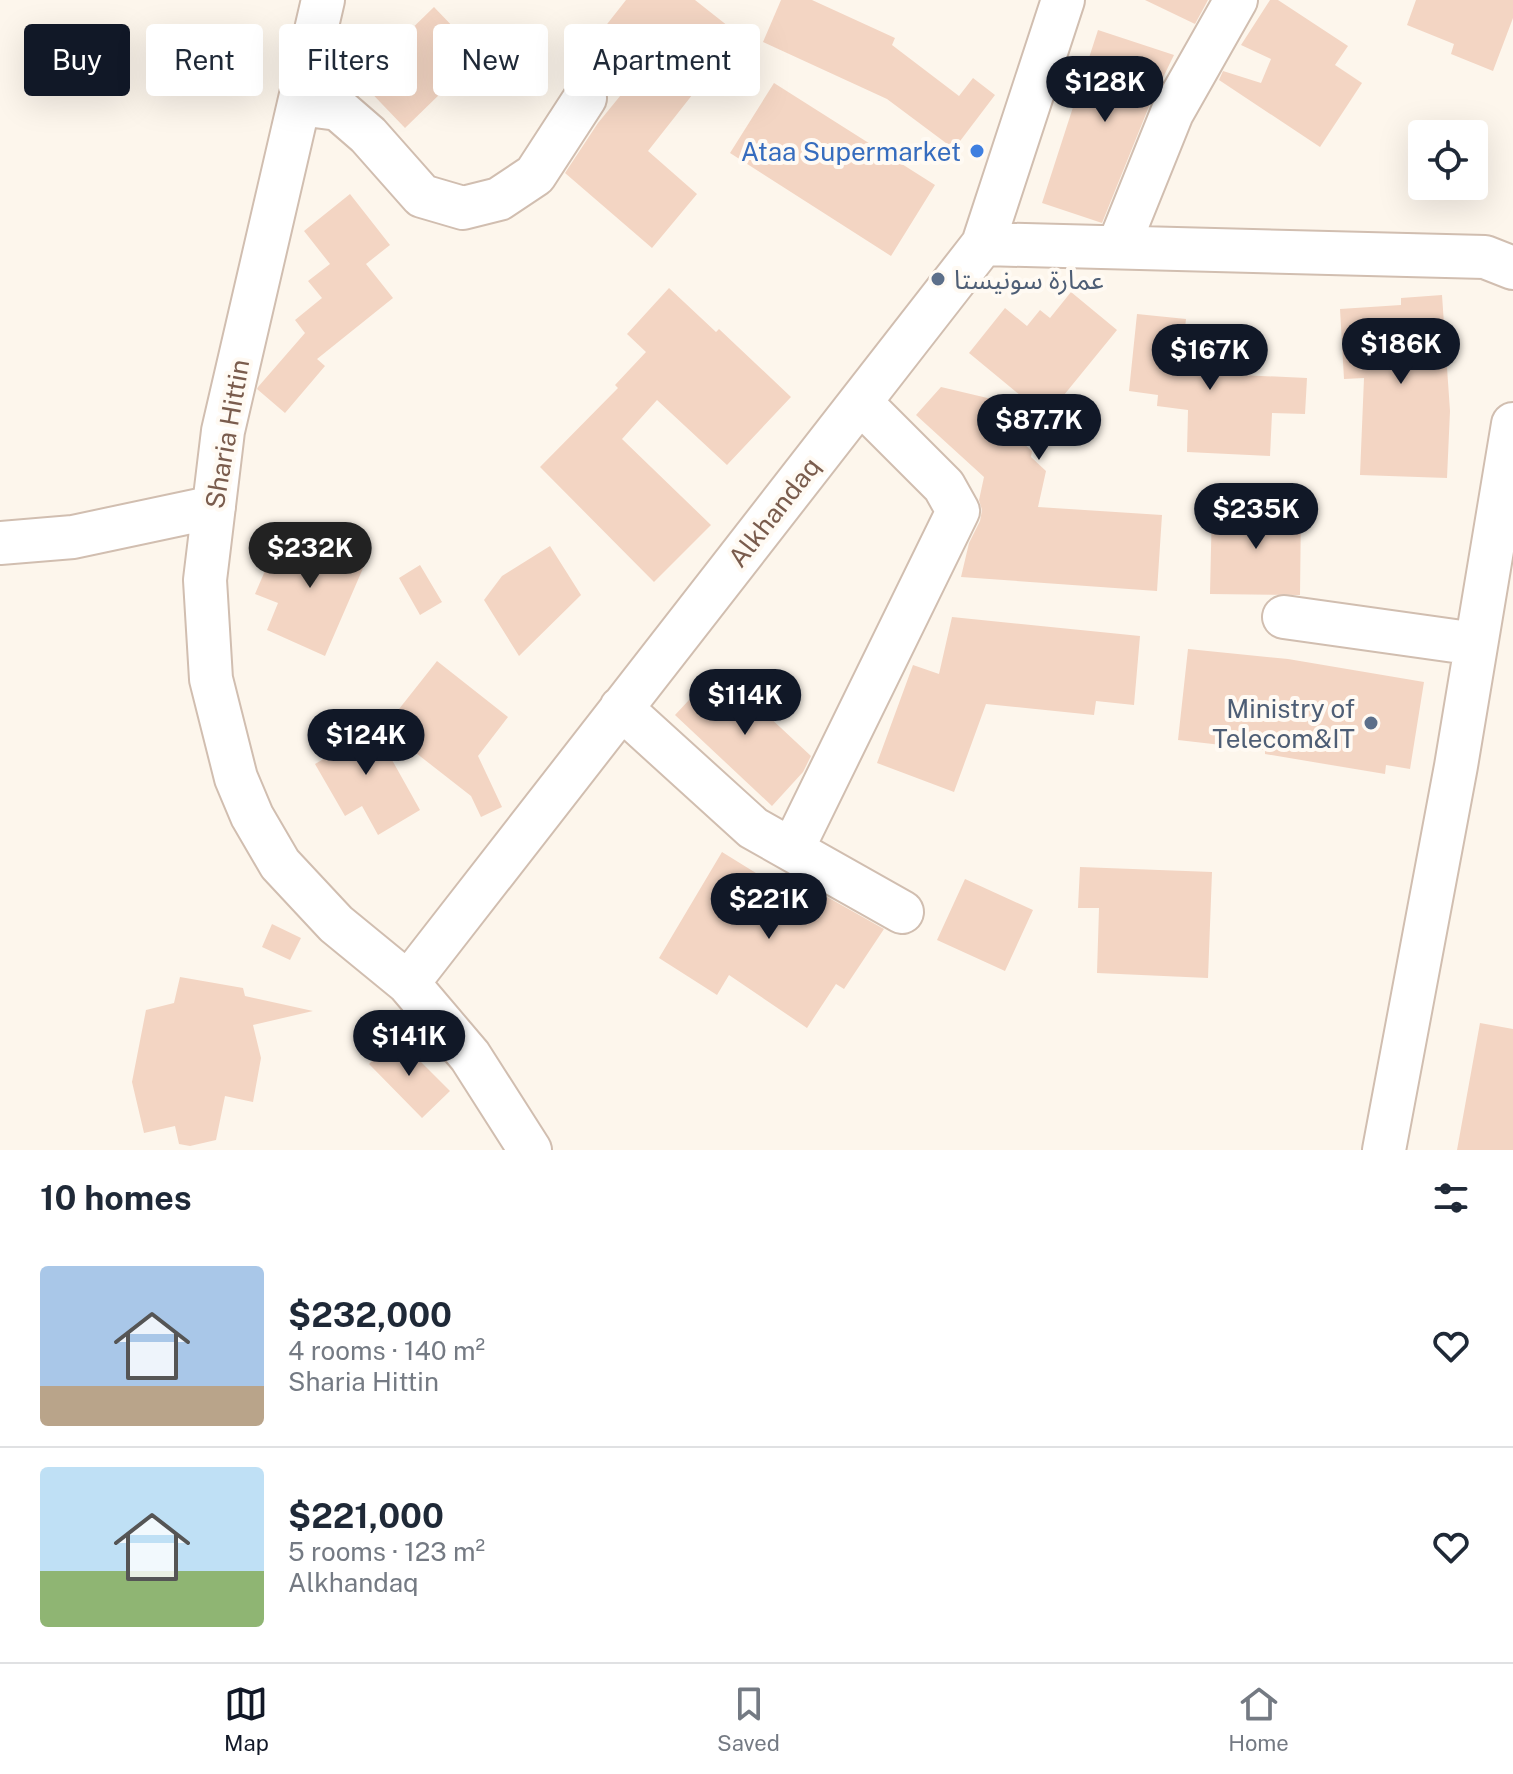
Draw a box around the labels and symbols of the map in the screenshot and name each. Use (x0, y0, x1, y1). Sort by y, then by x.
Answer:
pin: $128K (1049, 56, 1161, 124)
place label: Ataa Supermarket (741, 136, 961, 167)
marker: Ataa Supermarket (968, 142, 986, 160)
place label: عمارة سونيستا (954, 264, 1104, 295)
marker: عمارة سونيستا (929, 270, 947, 288)
pin: $186K (1345, 318, 1457, 386)
pin: $167K (1154, 324, 1266, 392)
street label: Sharia Hittin (199, 357, 255, 511)
pin: $87.7K (974, 394, 1104, 462)
street label: Alkhandaq (722, 451, 826, 573)
pin: $235K (1200, 483, 1312, 551)
pin: $232K (254, 522, 366, 590)
pin: $114K (689, 669, 801, 737)
place label: Ministry of Telecom&IT (1212, 693, 1355, 754)
pin: $124K (310, 709, 422, 777)
marker: Ministry of Telecom&IT (1362, 714, 1380, 732)
pin: $221K (713, 873, 825, 941)
pin: $141K (353, 1010, 465, 1078)

